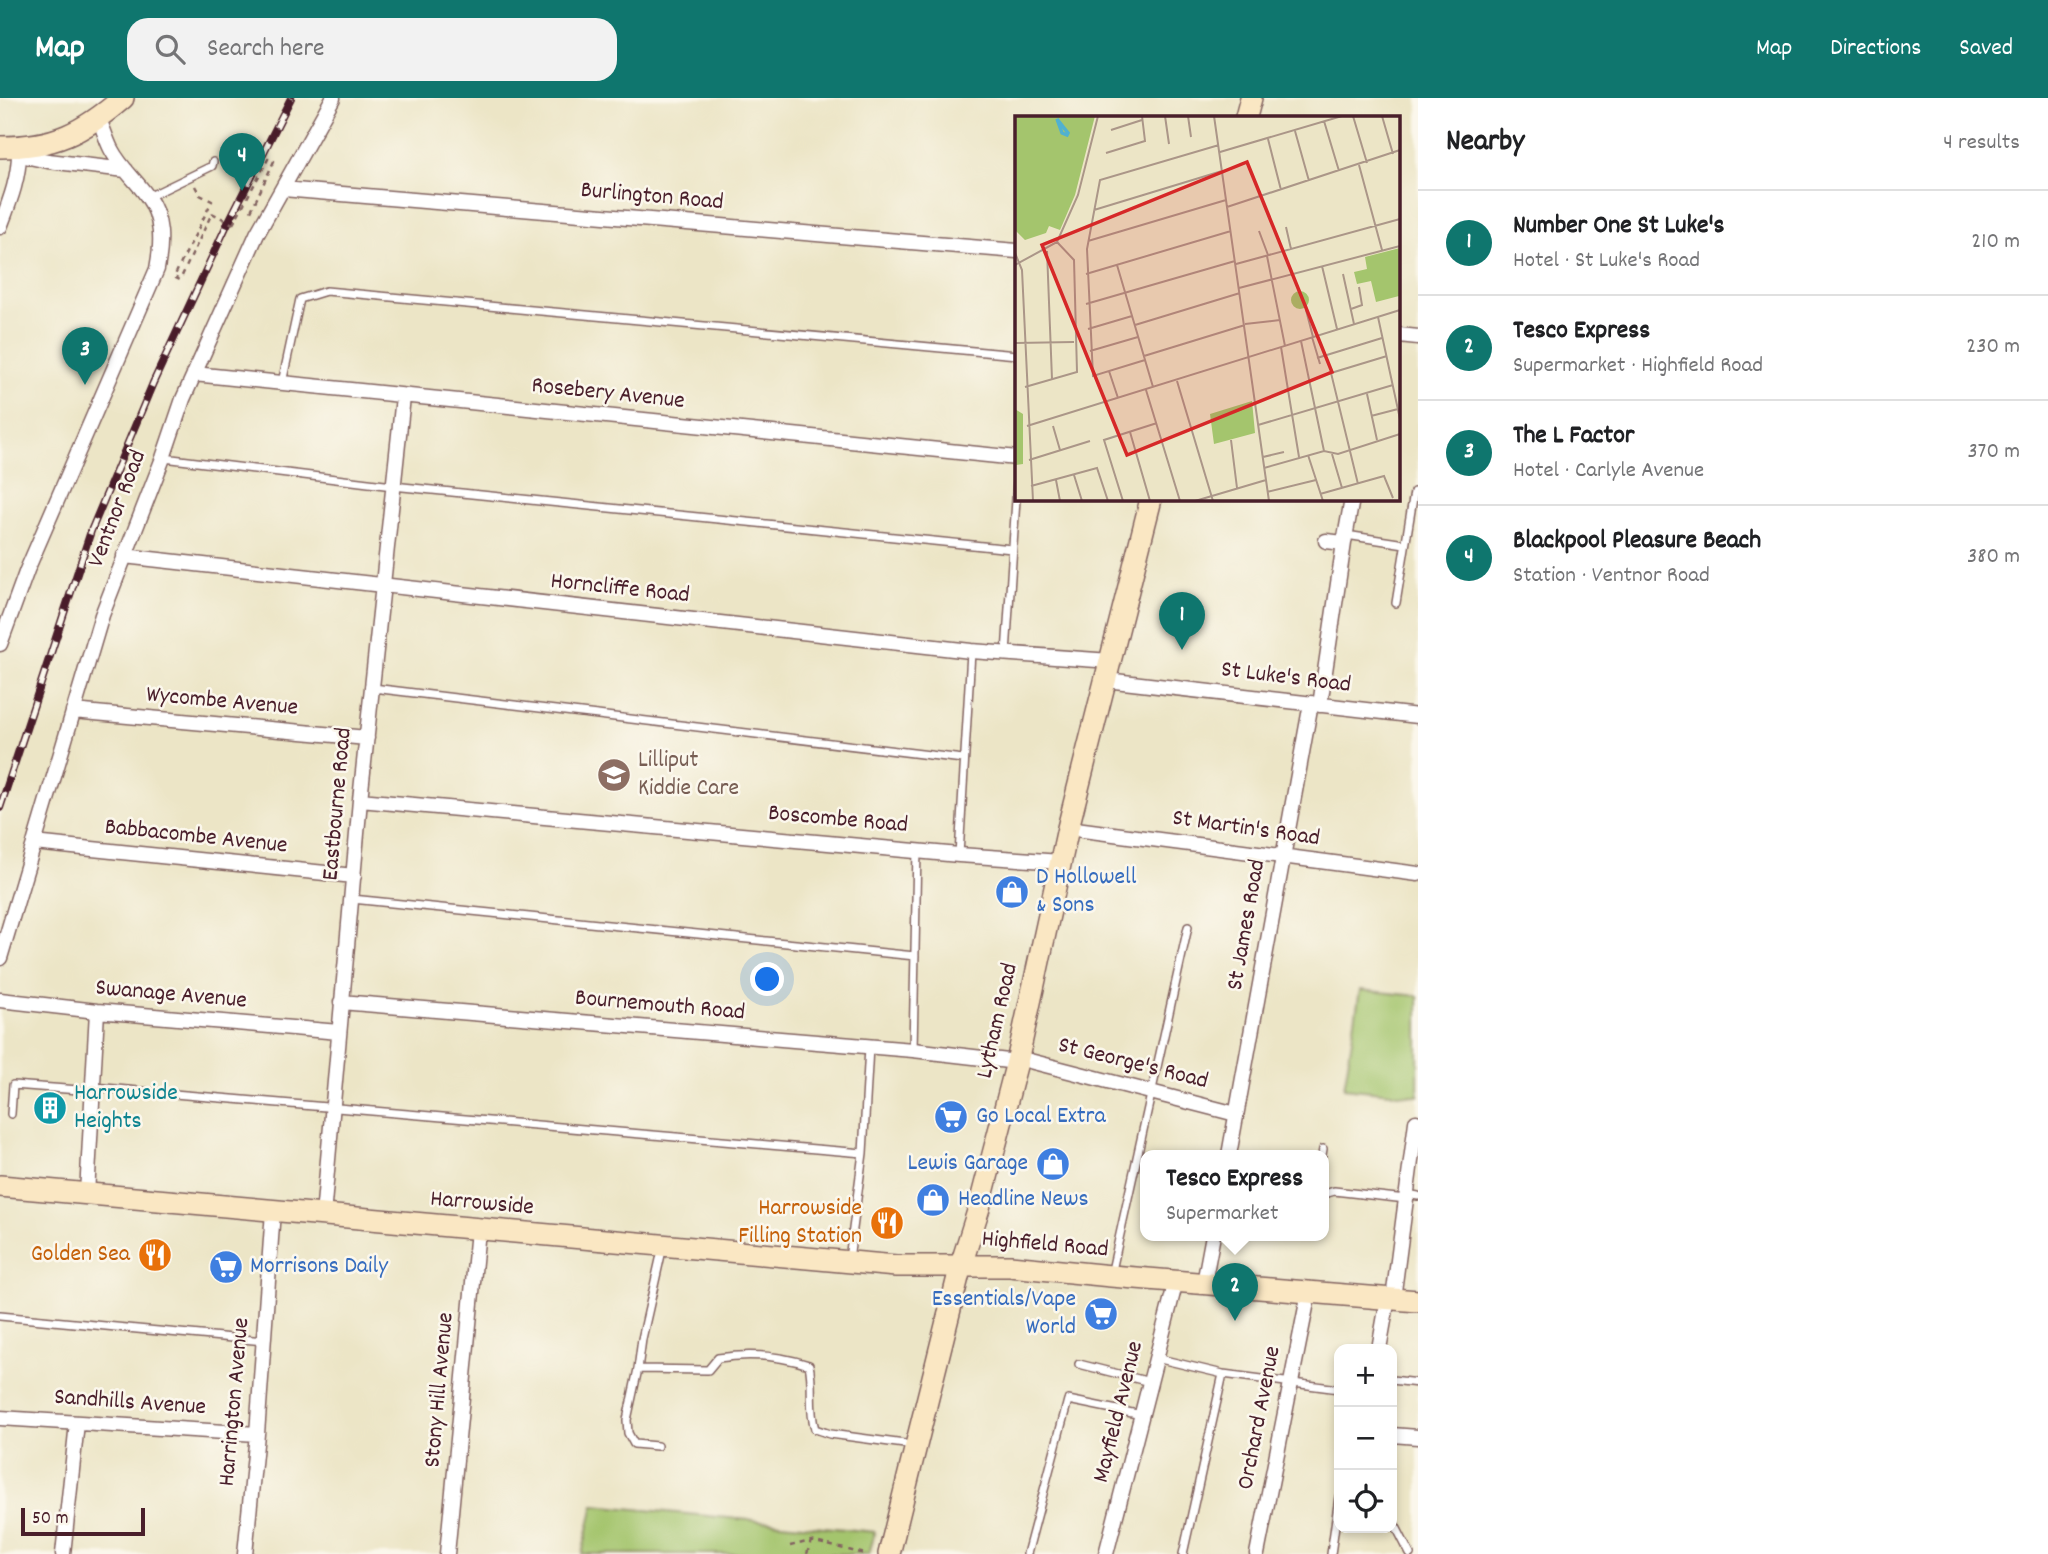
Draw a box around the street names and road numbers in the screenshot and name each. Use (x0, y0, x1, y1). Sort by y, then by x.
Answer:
street label: Burlington Road (579, 174, 725, 220)
street label: Rosebery Avenue (530, 369, 686, 419)
street label: Ventnor Road (80, 445, 156, 573)
street label: Horncliffe Road (549, 565, 691, 613)
street label: St Luke's Road (1219, 653, 1353, 703)
street label: Wycombe Avenue (145, 678, 299, 726)
street label: Eastbourne Road (314, 726, 362, 882)
street label: Boscombe Road (767, 797, 909, 843)
street label: St Martin's Road (1170, 802, 1322, 856)
street label: Babbacombe Avenue (103, 810, 289, 864)
street label: St James Road (1219, 857, 1275, 993)
street label: Lytham Road (968, 960, 1028, 1082)
street label: Swanage Avenue (94, 971, 248, 1019)
street label: Bournemouth Road (573, 982, 747, 1030)
street label: St George's Road (1054, 1029, 1212, 1099)
street label: Harrowside (429, 1183, 535, 1225)
street label: Highfield Road (980, 1223, 1110, 1267)
street label: Stony Hill Avenue (416, 1311, 464, 1469)
street label: Harrington Avenue (211, 1316, 259, 1488)
street label: Mayfield Avenue (1085, 1338, 1153, 1486)
street label: Orchard Avenue (1229, 1343, 1291, 1493)
street label: Sandhills Avenue (53, 1381, 207, 1425)

